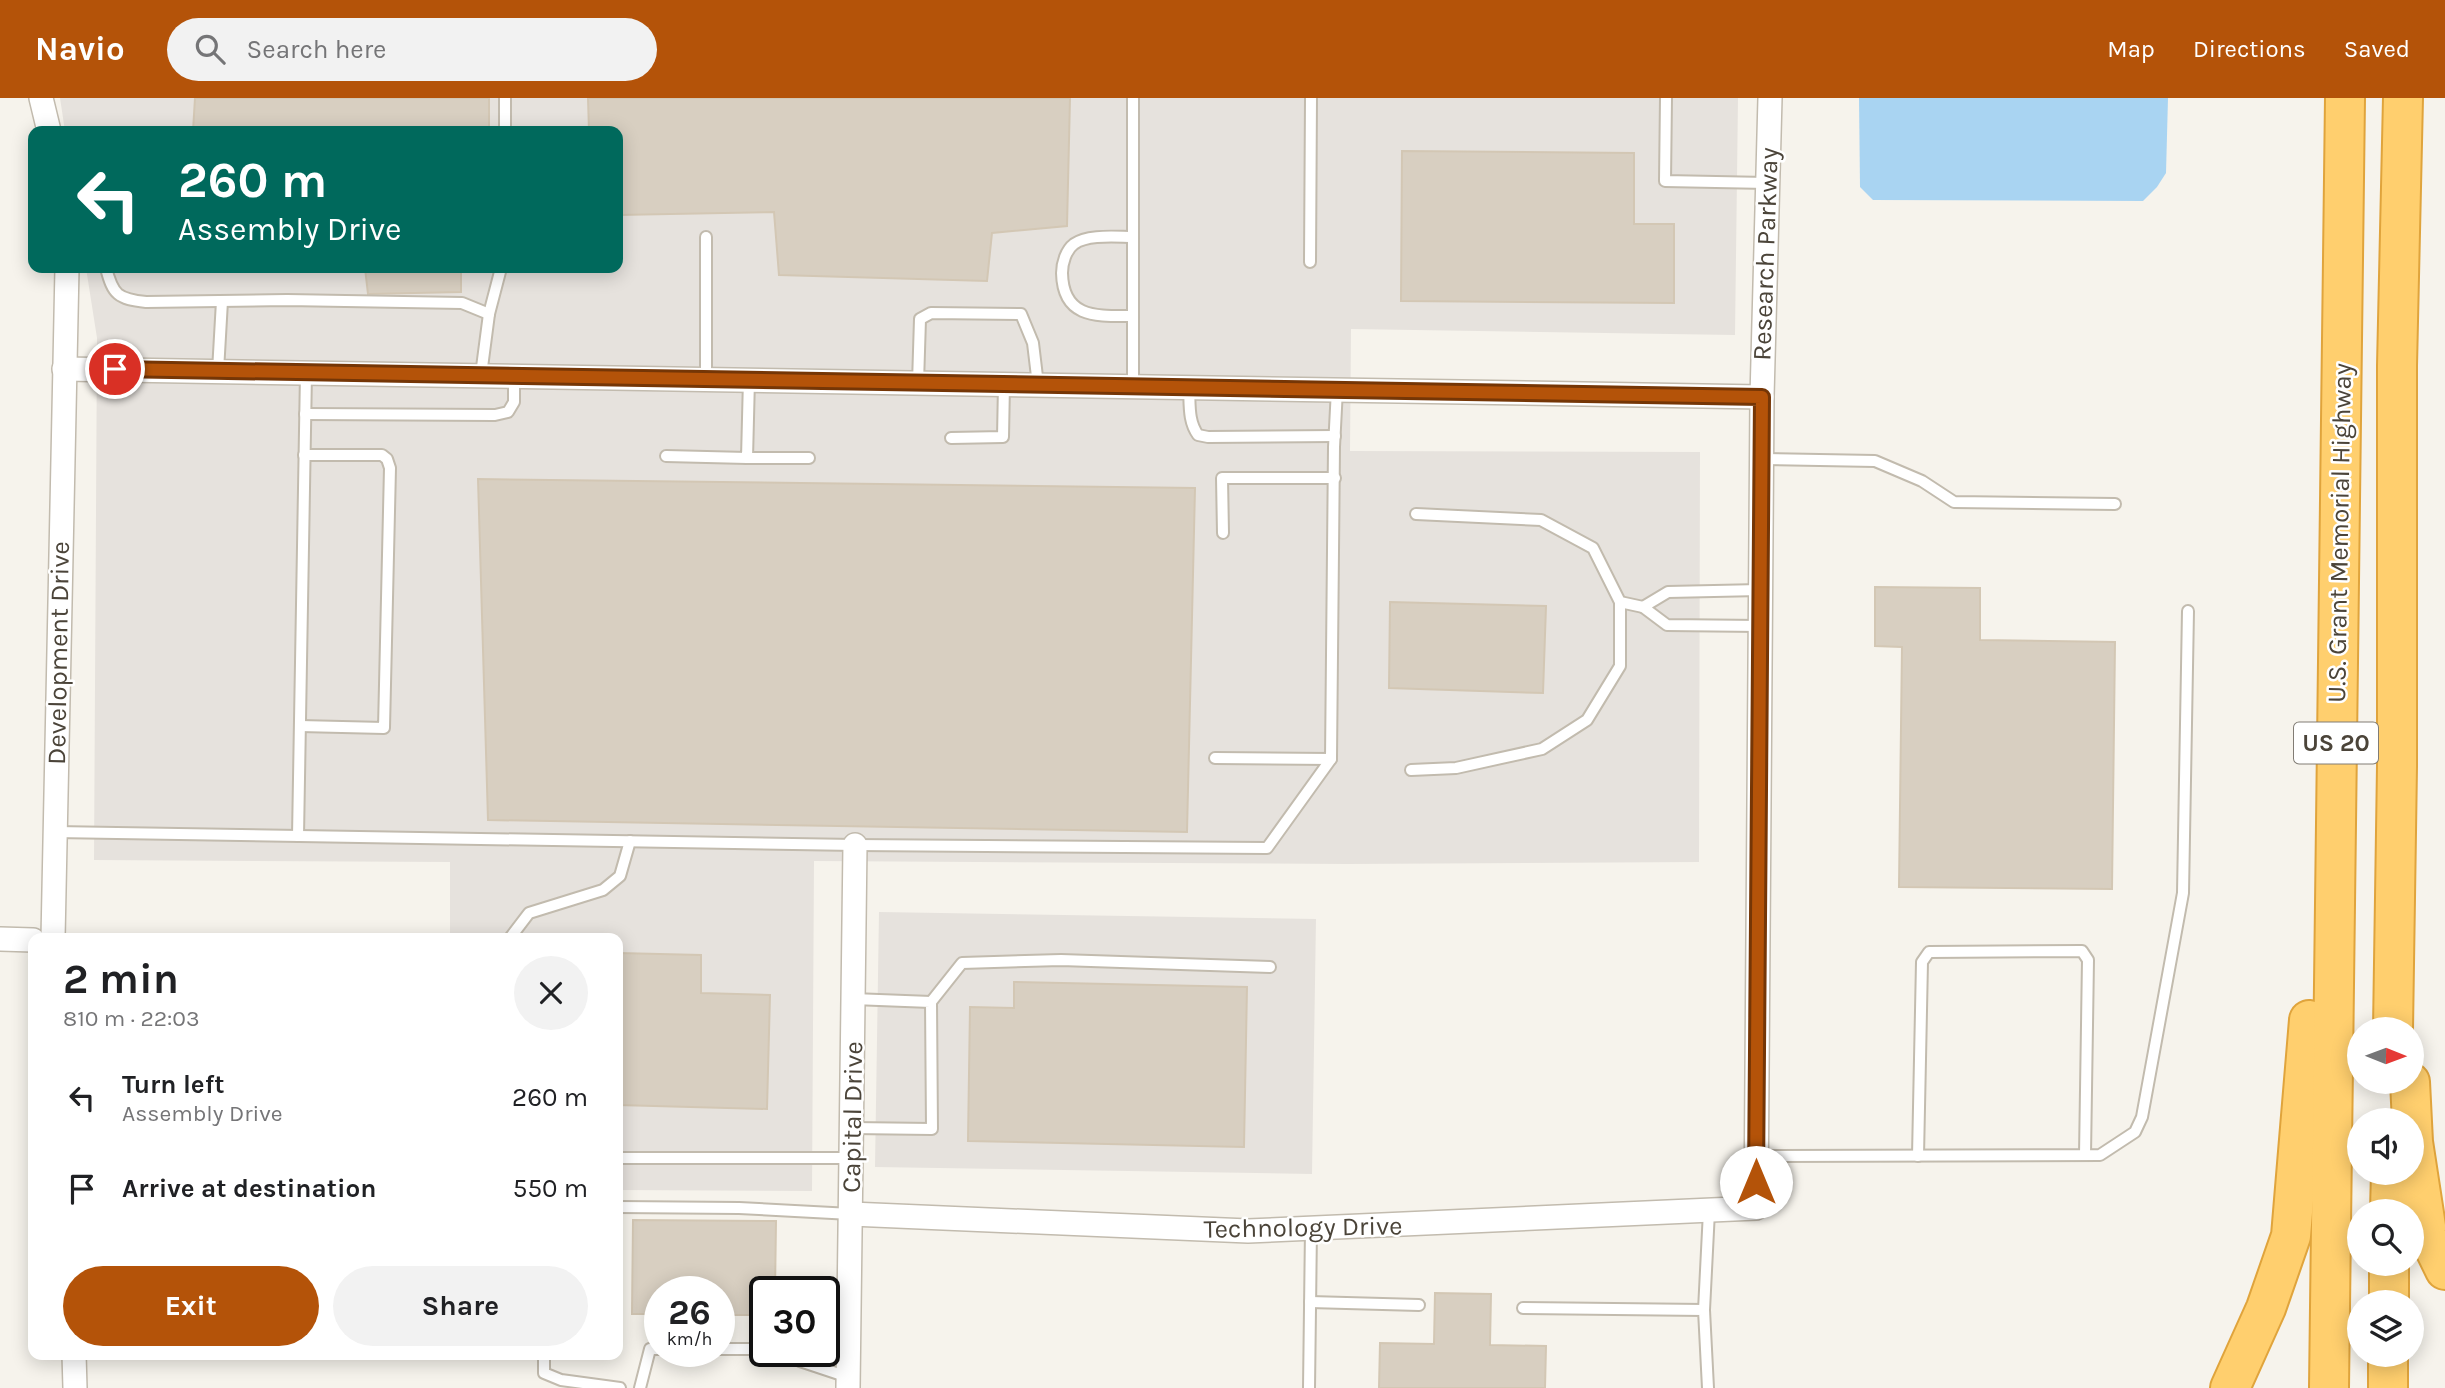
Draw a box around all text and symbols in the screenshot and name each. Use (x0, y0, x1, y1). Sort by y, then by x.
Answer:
search box (167, 18, 657, 81)
text: Navio (35, 30, 125, 68)
icon: search (191, 30, 229, 68)
text: Search here (247, 34, 386, 65)
text: Map (2107, 35, 2155, 63)
text: Directions (2193, 35, 2306, 63)
text: Saved (2344, 35, 2410, 63)
street label: Research Parkway (1746, 147, 1785, 361)
text: 260 m (178, 152, 327, 209)
icon: left (63, 154, 154, 245)
text: Assembly Drive (178, 211, 402, 248)
pin (85, 339, 145, 399)
icon: arrive (96, 350, 134, 388)
street label: U.S. Grant Memorial Highway (2321, 363, 2358, 703)
street label: Development Drive (41, 541, 76, 765)
road number: US 20 (2294, 722, 2378, 764)
text: 2 min (63, 954, 179, 1004)
button: close (514, 956, 588, 1030)
text: 810 m · 22:03 (63, 1005, 200, 1032)
north arrow (2347, 1017, 2424, 1094)
map controls (2347, 1017, 2424, 1367)
street label: Capital Drive (836, 1041, 869, 1193)
text: Turn left (122, 1069, 224, 1100)
icon: left (63, 1079, 101, 1117)
text: 260 m (512, 1082, 588, 1113)
text: Assembly Drive (122, 1100, 283, 1127)
button: sound (2347, 1108, 2424, 1185)
position arrow (1719, 1145, 1793, 1219)
icon: arrive (63, 1170, 101, 1208)
text: Arrive at destination (122, 1173, 376, 1204)
text: 550 m (513, 1173, 588, 1204)
button: search (2347, 1199, 2424, 1276)
street label: Technology Drive (1203, 1210, 1403, 1245)
button: Exit (63, 1266, 319, 1346)
button: Share (333, 1266, 588, 1346)
speed limit sign: 30 (749, 1276, 840, 1367)
button: layers (2347, 1290, 2424, 1367)
text: 26 (668, 1292, 711, 1333)
text: km/h (667, 1328, 712, 1350)

